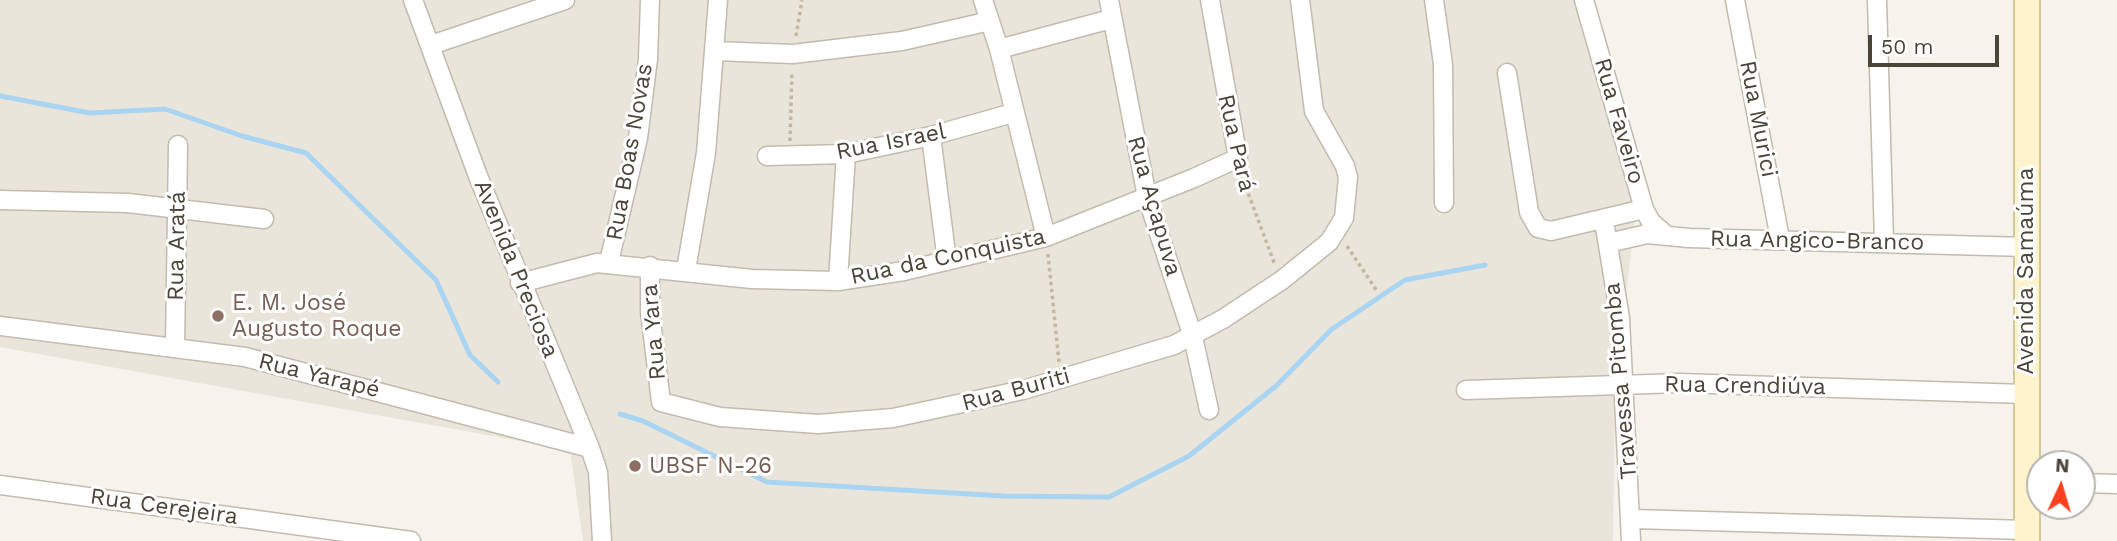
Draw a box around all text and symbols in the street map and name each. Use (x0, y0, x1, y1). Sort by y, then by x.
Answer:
scale bar (1872, 21, 2003, 65)
text: 50 m (1881, 34, 1933, 59)
street label: Rua Faveiro (1588, 55, 1650, 187)
street label: Rua Murici (1733, 58, 1783, 180)
street label: Rua Boas Novas (601, 61, 659, 243)
street label: Rua Pará (1211, 92, 1261, 194)
street label: Rua Israel (834, 118, 948, 166)
street label: Rua Açapuva (1121, 133, 1187, 279)
street label: Avenida Samaúma (2012, 168, 2040, 374)
street label: Avenida Preciosa (468, 176, 564, 362)
street label: Rua Aratá (162, 191, 192, 301)
street label: Rua da Conquista (848, 223, 1048, 291)
street label: Rua Angico-Branco (1710, 225, 1924, 257)
street label: Travessa Pitomba (1599, 282, 1643, 480)
street label: Rua Yara (636, 283, 672, 381)
place label: E. M. José Augusto Roque (232, 289, 402, 343)
marker: E. M. José Augusto Roque (210, 308, 226, 324)
street label: Rua Yarapé (255, 348, 383, 404)
street label: Rua Buriti (959, 362, 1073, 418)
street label: Rua Crendiúva (1664, 371, 1826, 401)
north arrow (2026, 450, 2096, 520)
place label: UBSF N-26 (649, 452, 772, 480)
text: N (2055, 454, 2070, 478)
marker: UBSF N-26 (627, 458, 643, 474)
street label: Rua Cerejeira (88, 483, 240, 531)

